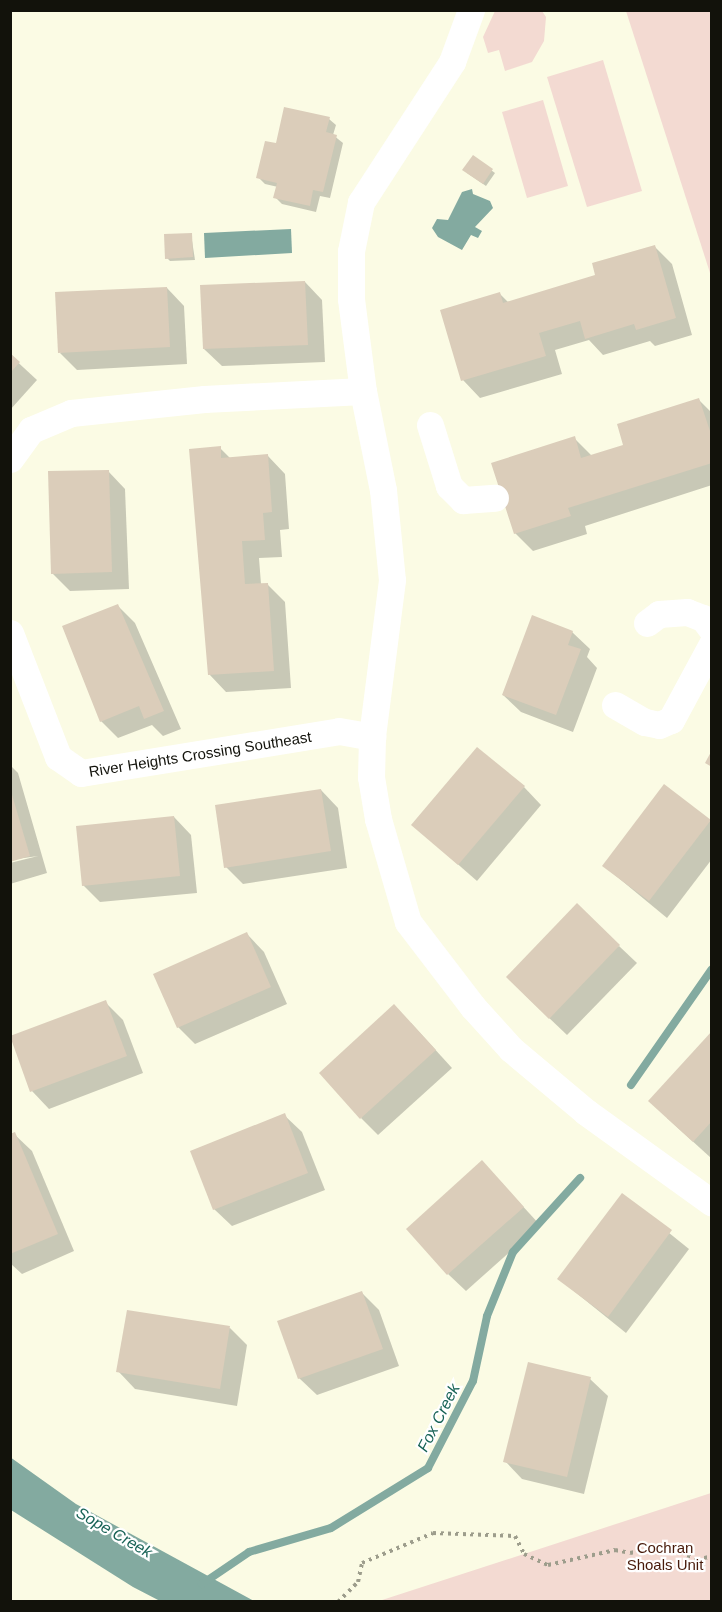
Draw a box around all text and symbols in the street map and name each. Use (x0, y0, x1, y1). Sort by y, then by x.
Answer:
street label: River Heights Crossing Southeast (87, 728, 313, 780)
water label: Fox Creek (414, 1381, 464, 1455)
water label: Sope Creek (73, 1504, 155, 1562)
park label: Cochran Shoals Unit (627, 1538, 703, 1573)

